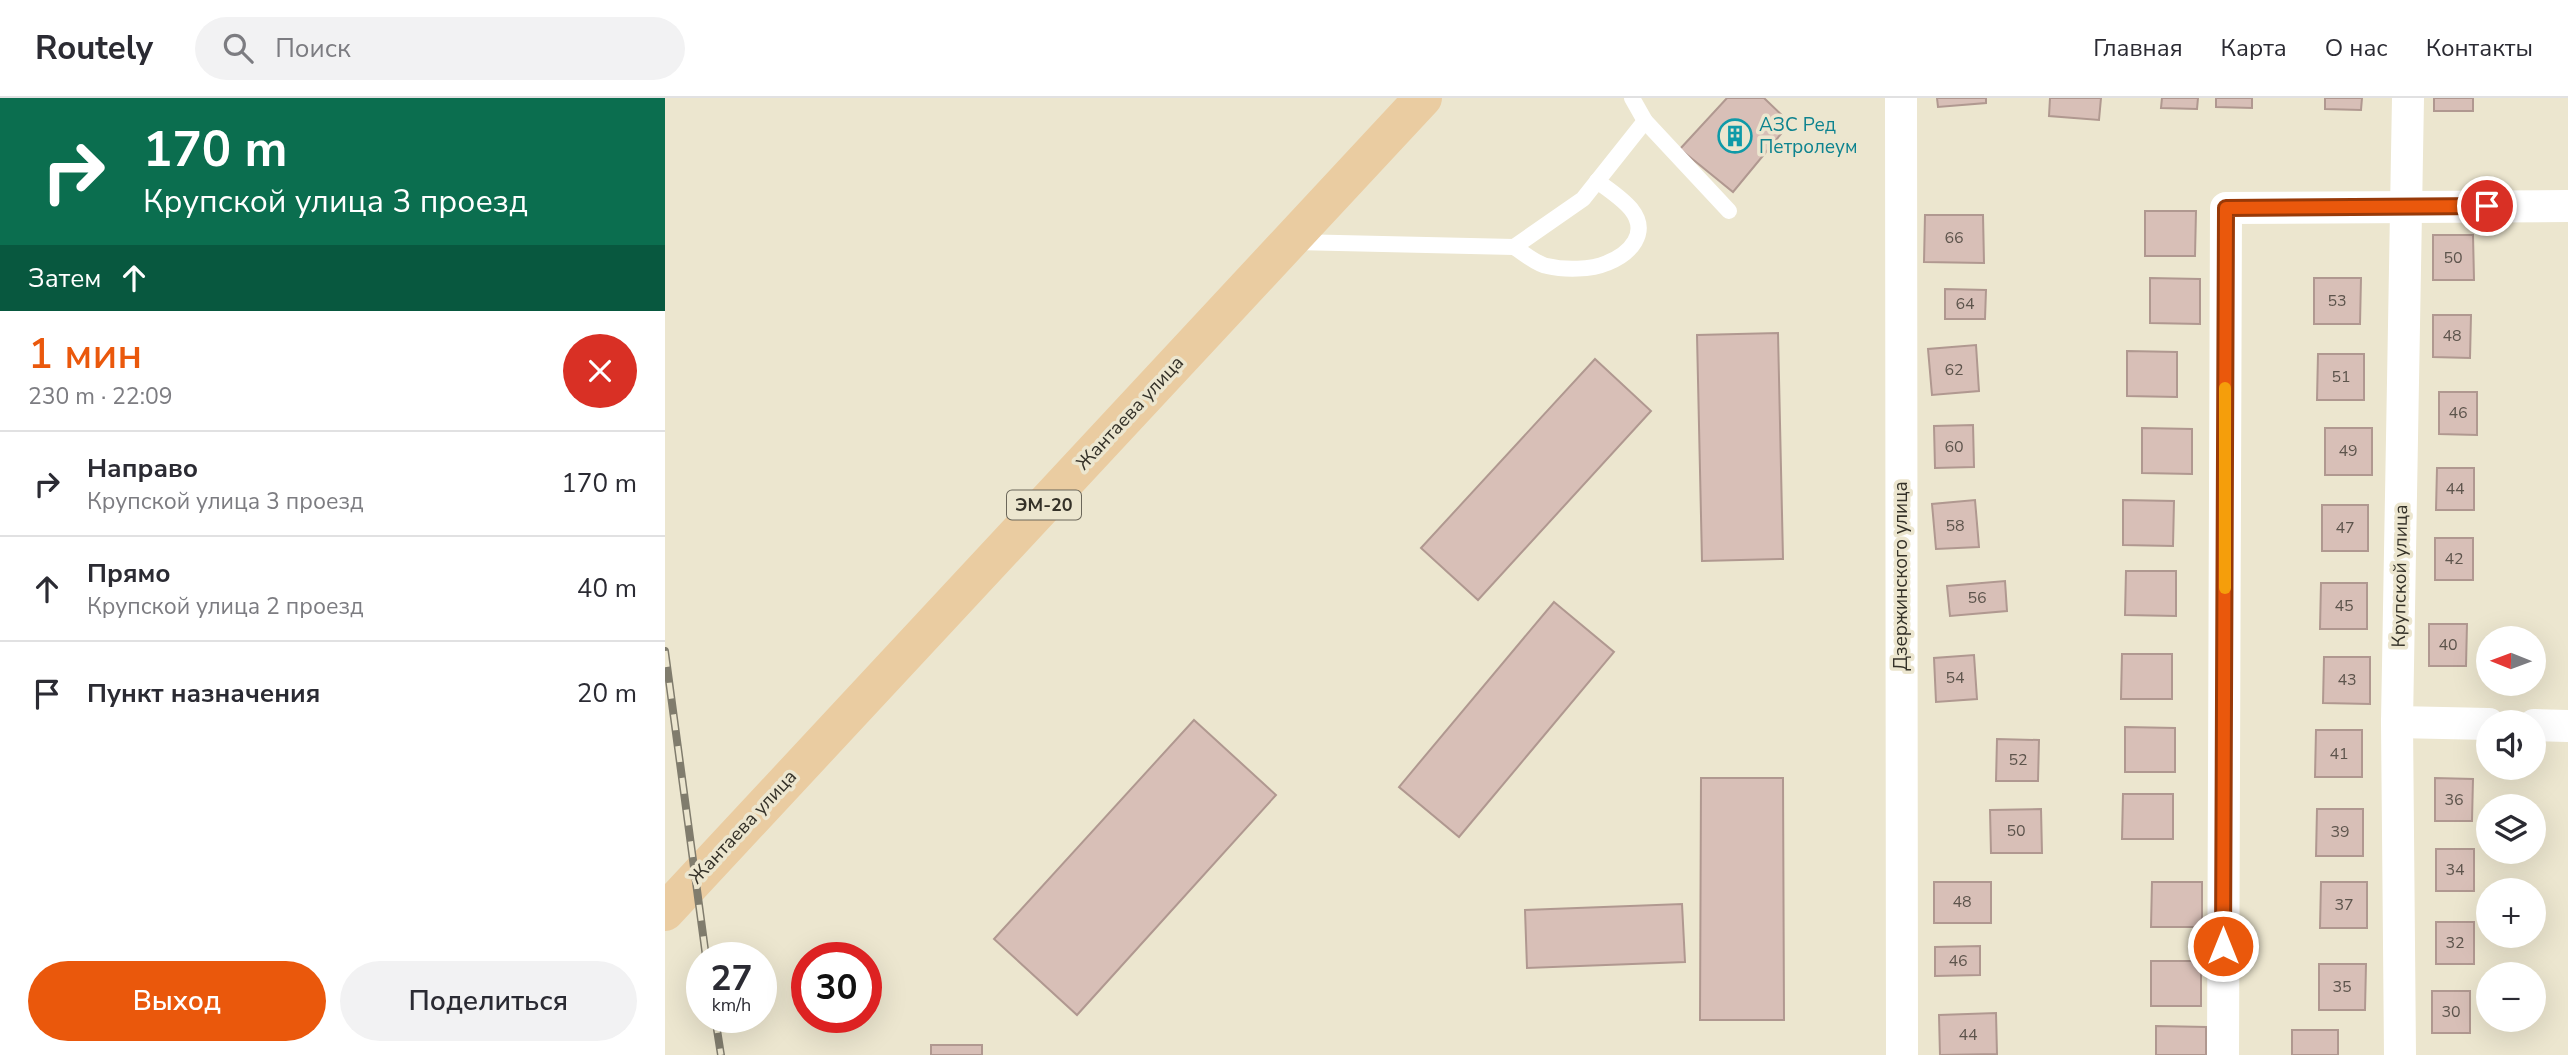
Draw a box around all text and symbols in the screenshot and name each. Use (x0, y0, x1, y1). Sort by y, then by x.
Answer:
search box (195, 17, 685, 80)
text: Routely (35, 26, 153, 71)
icon: search (219, 29, 257, 67)
text: Поиск (275, 31, 351, 66)
text: Главная (2093, 32, 2183, 64)
text: Карта (2221, 32, 2287, 64)
text: О нас (2325, 32, 2388, 64)
text: Контакты (2426, 32, 2533, 64)
place label: АЗС Ред Петролеум (1759, 112, 1858, 160)
text: 170 m (143, 116, 287, 183)
building icon: АЗС Ред Петролеум (1716, 117, 1754, 155)
icon: right (28, 126, 119, 217)
pin (2457, 176, 2517, 236)
text: Крупской улица 3 проезд (143, 180, 528, 223)
icon: arrive (2468, 187, 2506, 225)
house number: 66 (1944, 227, 1964, 249)
house number: 50 (2443, 247, 2463, 269)
icon: ahead (115, 259, 153, 297)
text: Затем (28, 261, 101, 296)
house number: 53 (2327, 290, 2347, 312)
house number: 64 (1955, 293, 1975, 315)
house number: 48 (2442, 325, 2462, 347)
text: 1 мин (28, 326, 142, 383)
button: close (563, 334, 637, 408)
street label: Жантаева улица (1070, 350, 1190, 476)
house number: 62 (1944, 359, 1964, 381)
house number: 51 (2331, 366, 2351, 388)
text: 230 m · 22:09 (28, 381, 173, 412)
house number: 46 (2448, 402, 2468, 424)
house number: 60 (1944, 436, 1964, 458)
house number: 49 (2338, 440, 2358, 462)
text: Направо (87, 451, 198, 486)
icon: right (28, 465, 66, 503)
text: 170 m (561, 466, 637, 501)
house number: 44 (2445, 478, 2465, 500)
street label: Дзержинского улица (1888, 481, 1914, 671)
text: Крупской улица 3 проезд (87, 486, 364, 517)
road number: ЭМ-20 (1007, 491, 1081, 520)
street label: Крупской улица (2386, 504, 2414, 648)
house number: 58 (1945, 515, 1965, 537)
house number: 47 (2335, 517, 2355, 539)
house number: 42 (2444, 548, 2464, 570)
text: Прямо (87, 556, 171, 591)
icon: ahead (28, 570, 66, 608)
text: 40 m (577, 571, 637, 606)
house number: 56 (1967, 587, 1987, 609)
text: Крупской улица 2 проезд (87, 591, 364, 622)
house number: 45 (2334, 595, 2354, 617)
north arrow (2476, 626, 2546, 696)
map controls (2476, 626, 2546, 1032)
house number: 40 (2438, 634, 2458, 656)
house number: 54 (1945, 667, 1965, 689)
house number: 43 (2337, 669, 2357, 691)
icon: arrive (28, 675, 66, 713)
text: Пункт назначения (87, 676, 320, 711)
text: 20 m (577, 676, 637, 711)
button: sound (2476, 710, 2546, 780)
house number: 41 (2329, 743, 2349, 765)
house number: 52 (2008, 749, 2028, 771)
street label: Жантаева улица (683, 764, 803, 890)
house number: 36 (2444, 789, 2464, 811)
button: layers (2476, 794, 2546, 864)
house number: 50 (2006, 820, 2026, 842)
house number: 39 (2330, 821, 2350, 843)
house number: 34 (2445, 859, 2465, 881)
button: + (2476, 878, 2546, 948)
house number: 48 (1952, 891, 1972, 913)
house number: 37 (2334, 894, 2354, 916)
position arrow (2186, 909, 2260, 983)
house number: 32 (2445, 932, 2465, 954)
speed limit sign: 30 (791, 942, 882, 1033)
house number: 46 (1948, 950, 1968, 972)
text: 27 (710, 955, 753, 1002)
button: Выход (28, 961, 326, 1041)
button: Поделиться (340, 961, 637, 1041)
button: − (2476, 962, 2546, 1032)
house number: 35 (2332, 976, 2352, 998)
text: km/h (712, 993, 751, 1017)
house number: 30 (2441, 1001, 2461, 1023)
house number: 44 (1958, 1024, 1978, 1046)

